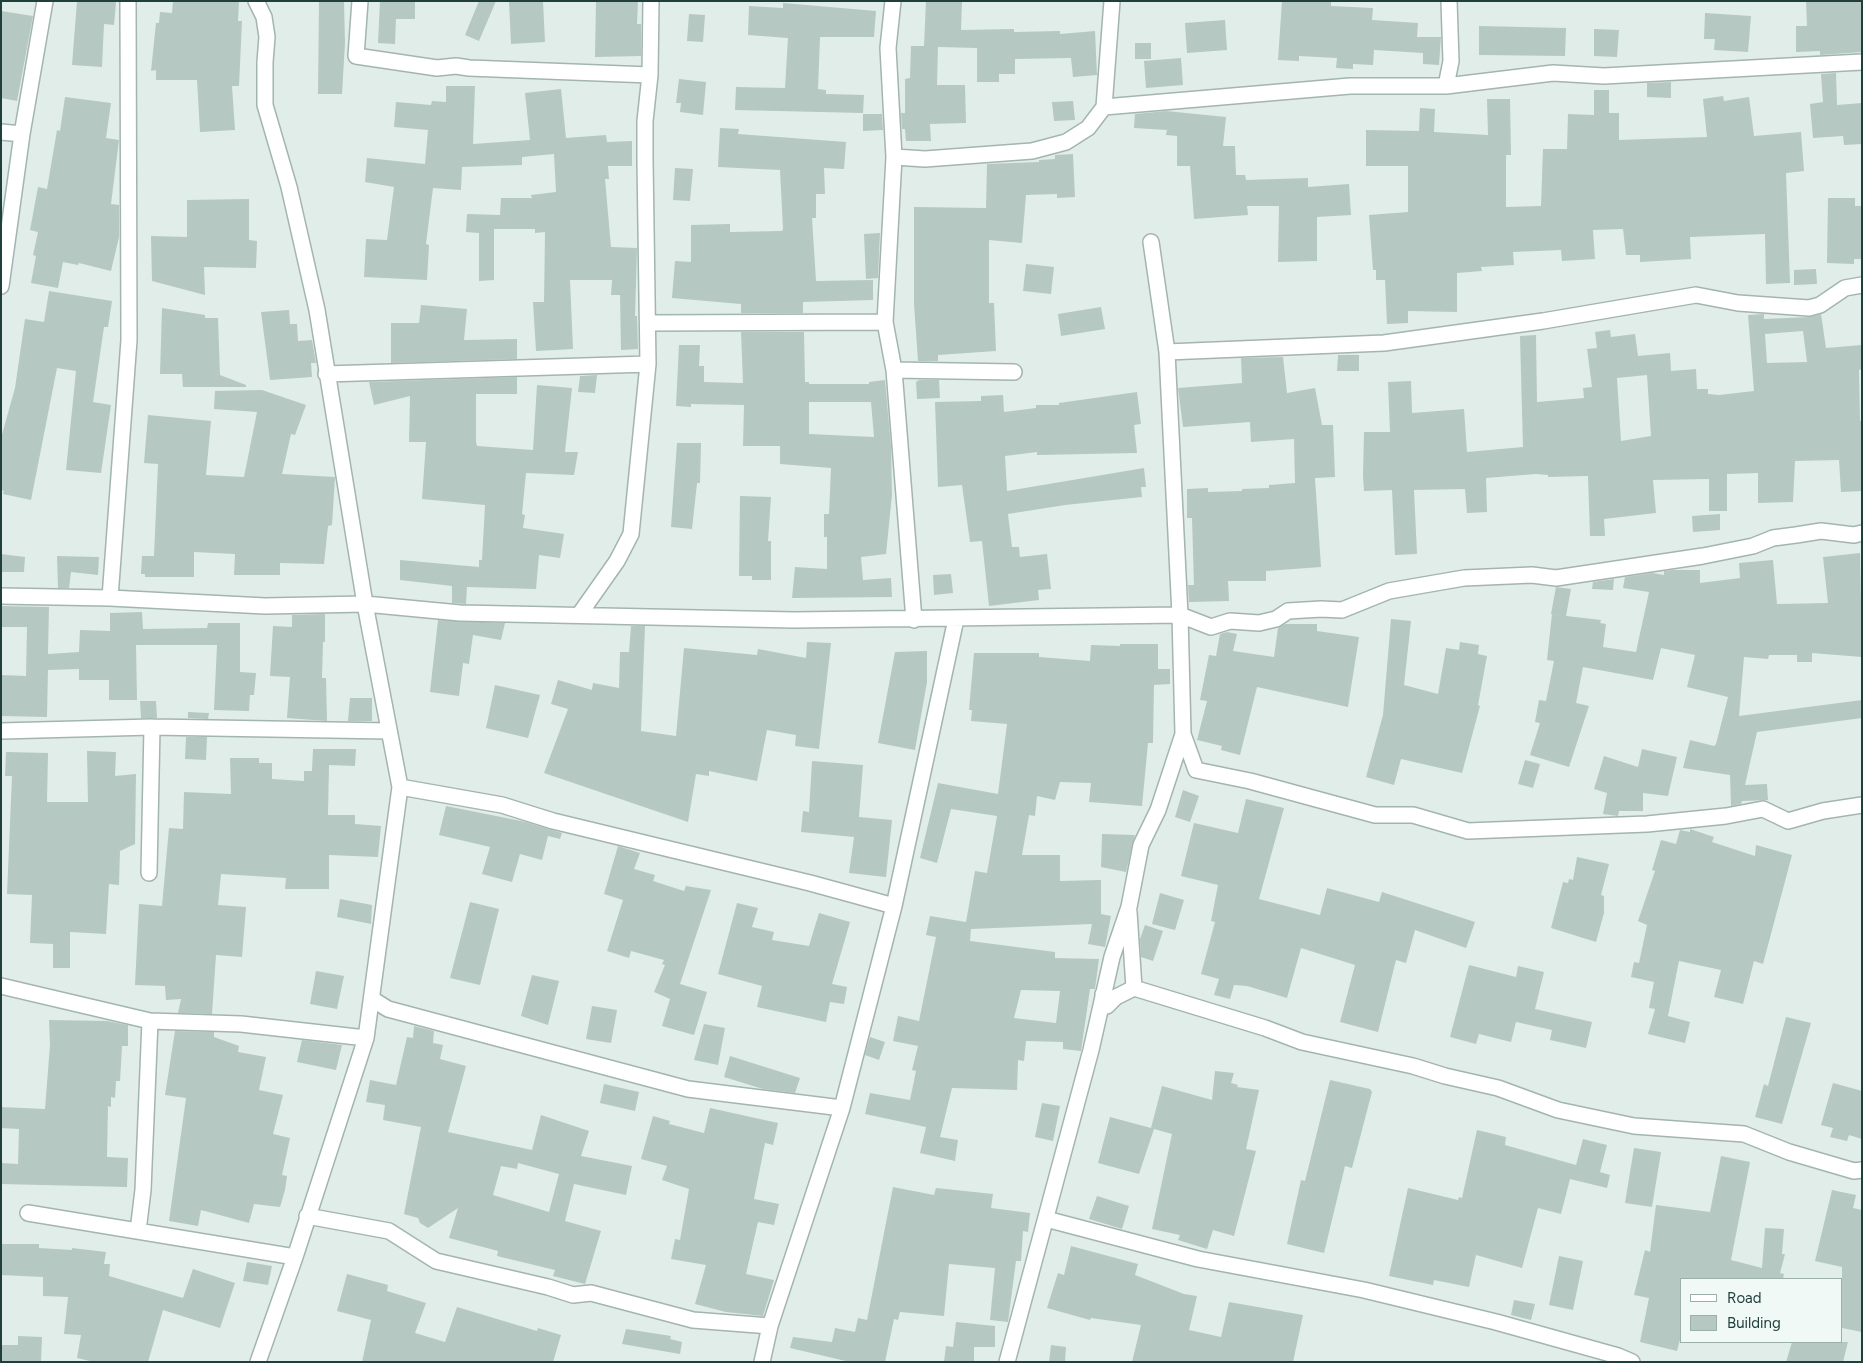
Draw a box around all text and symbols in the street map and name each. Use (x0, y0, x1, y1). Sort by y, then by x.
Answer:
legend (1680, 1278, 1843, 1343)
text: Road (1727, 1289, 1762, 1307)
text: Building (1727, 1314, 1781, 1332)

